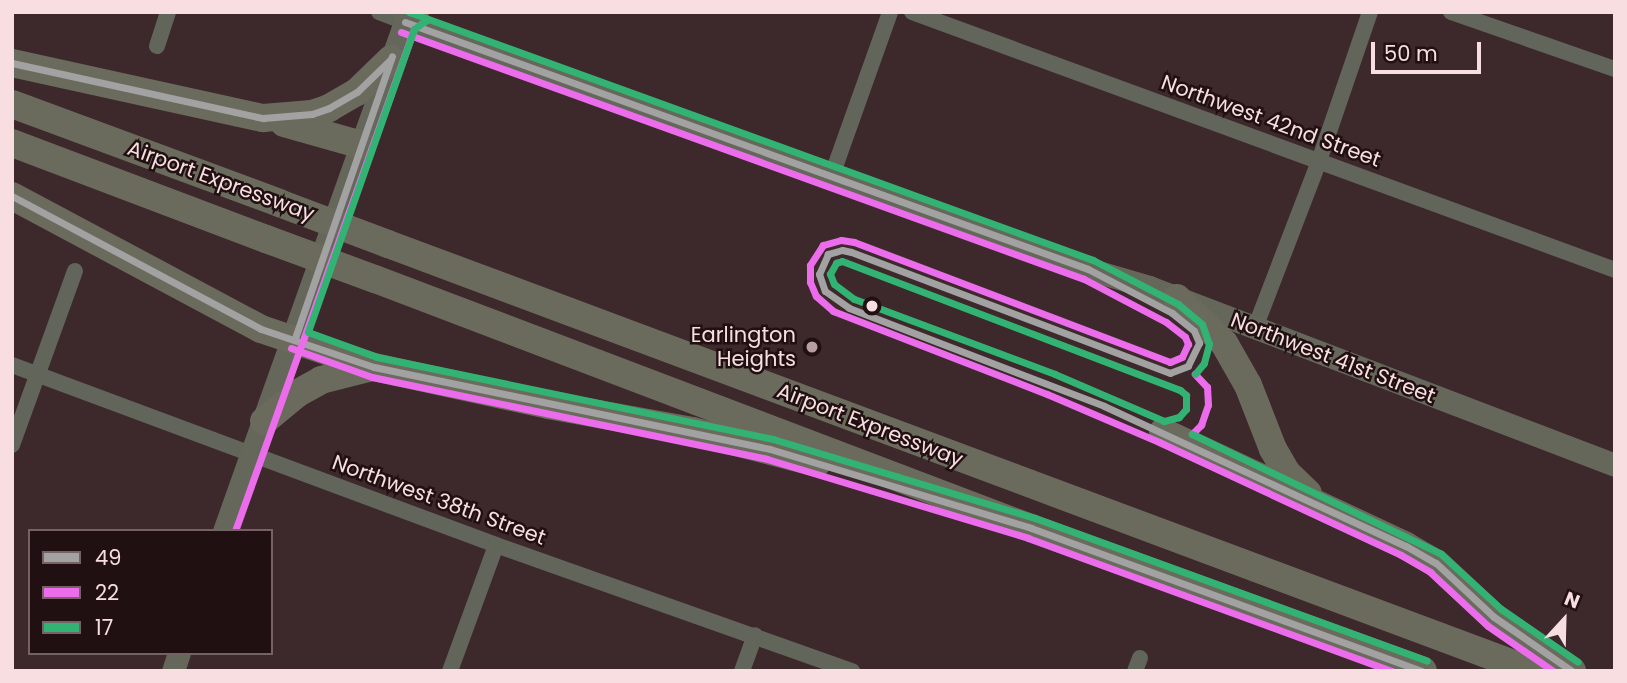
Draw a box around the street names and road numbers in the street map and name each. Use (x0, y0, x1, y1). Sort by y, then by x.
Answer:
street label: Northwest 42nd Street (1158, 70, 1384, 172)
street label: Airport Expressway (124, 135, 318, 227)
street label: Northwest 41st Street (1227, 307, 1439, 409)
street label: Airport Expressway (774, 378, 966, 472)
street label: Northwest 38th Street (329, 450, 549, 550)

